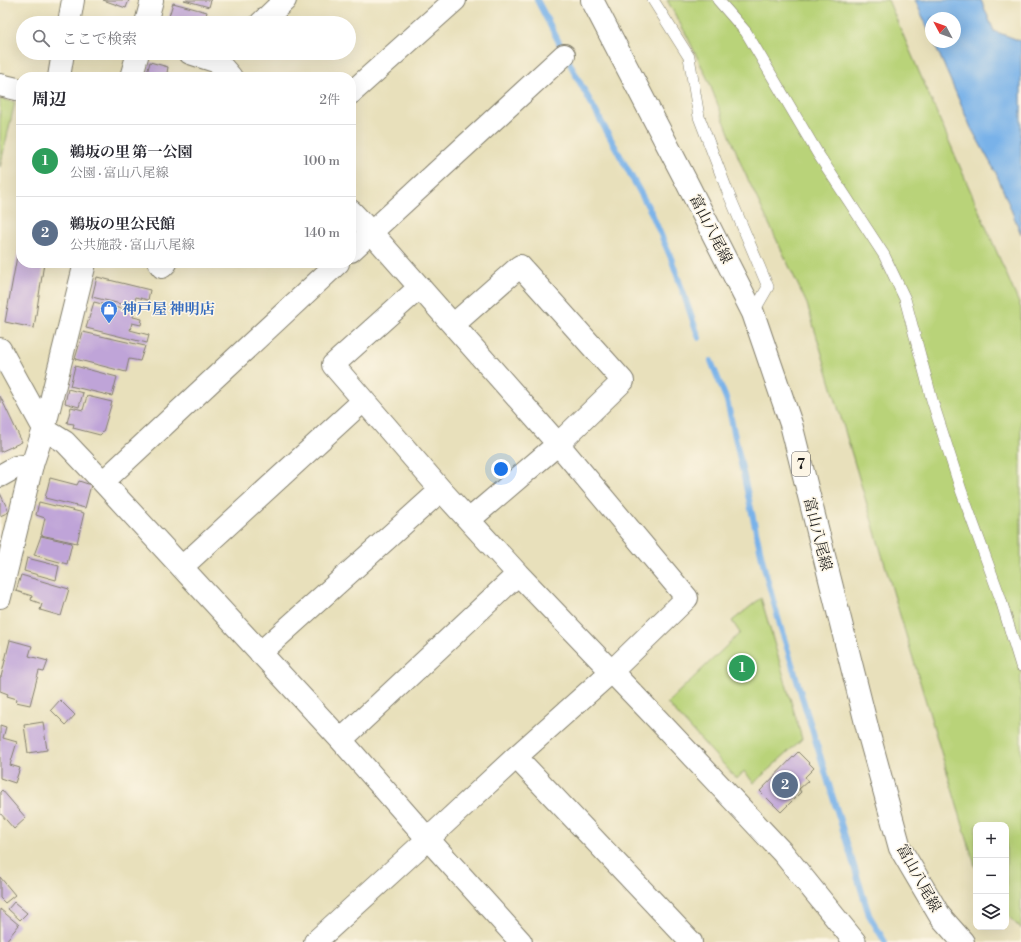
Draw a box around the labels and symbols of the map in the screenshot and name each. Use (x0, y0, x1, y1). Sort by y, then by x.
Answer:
north arrow (925, 12, 961, 48)
street label: 富山八尾線 (685, 191, 736, 267)
shop icon: 神戸屋 神明店 (99, 299, 119, 324)
place label: 神戸屋 神明店 (122, 300, 214, 319)
road number: 7 (792, 452, 810, 476)
your location (491, 459, 511, 479)
street label: 富山八尾線 (799, 495, 836, 573)
pin: 1 (729, 653, 755, 683)
pin: 2 (772, 770, 798, 800)
street label: 富山八尾線 (892, 841, 945, 916)

